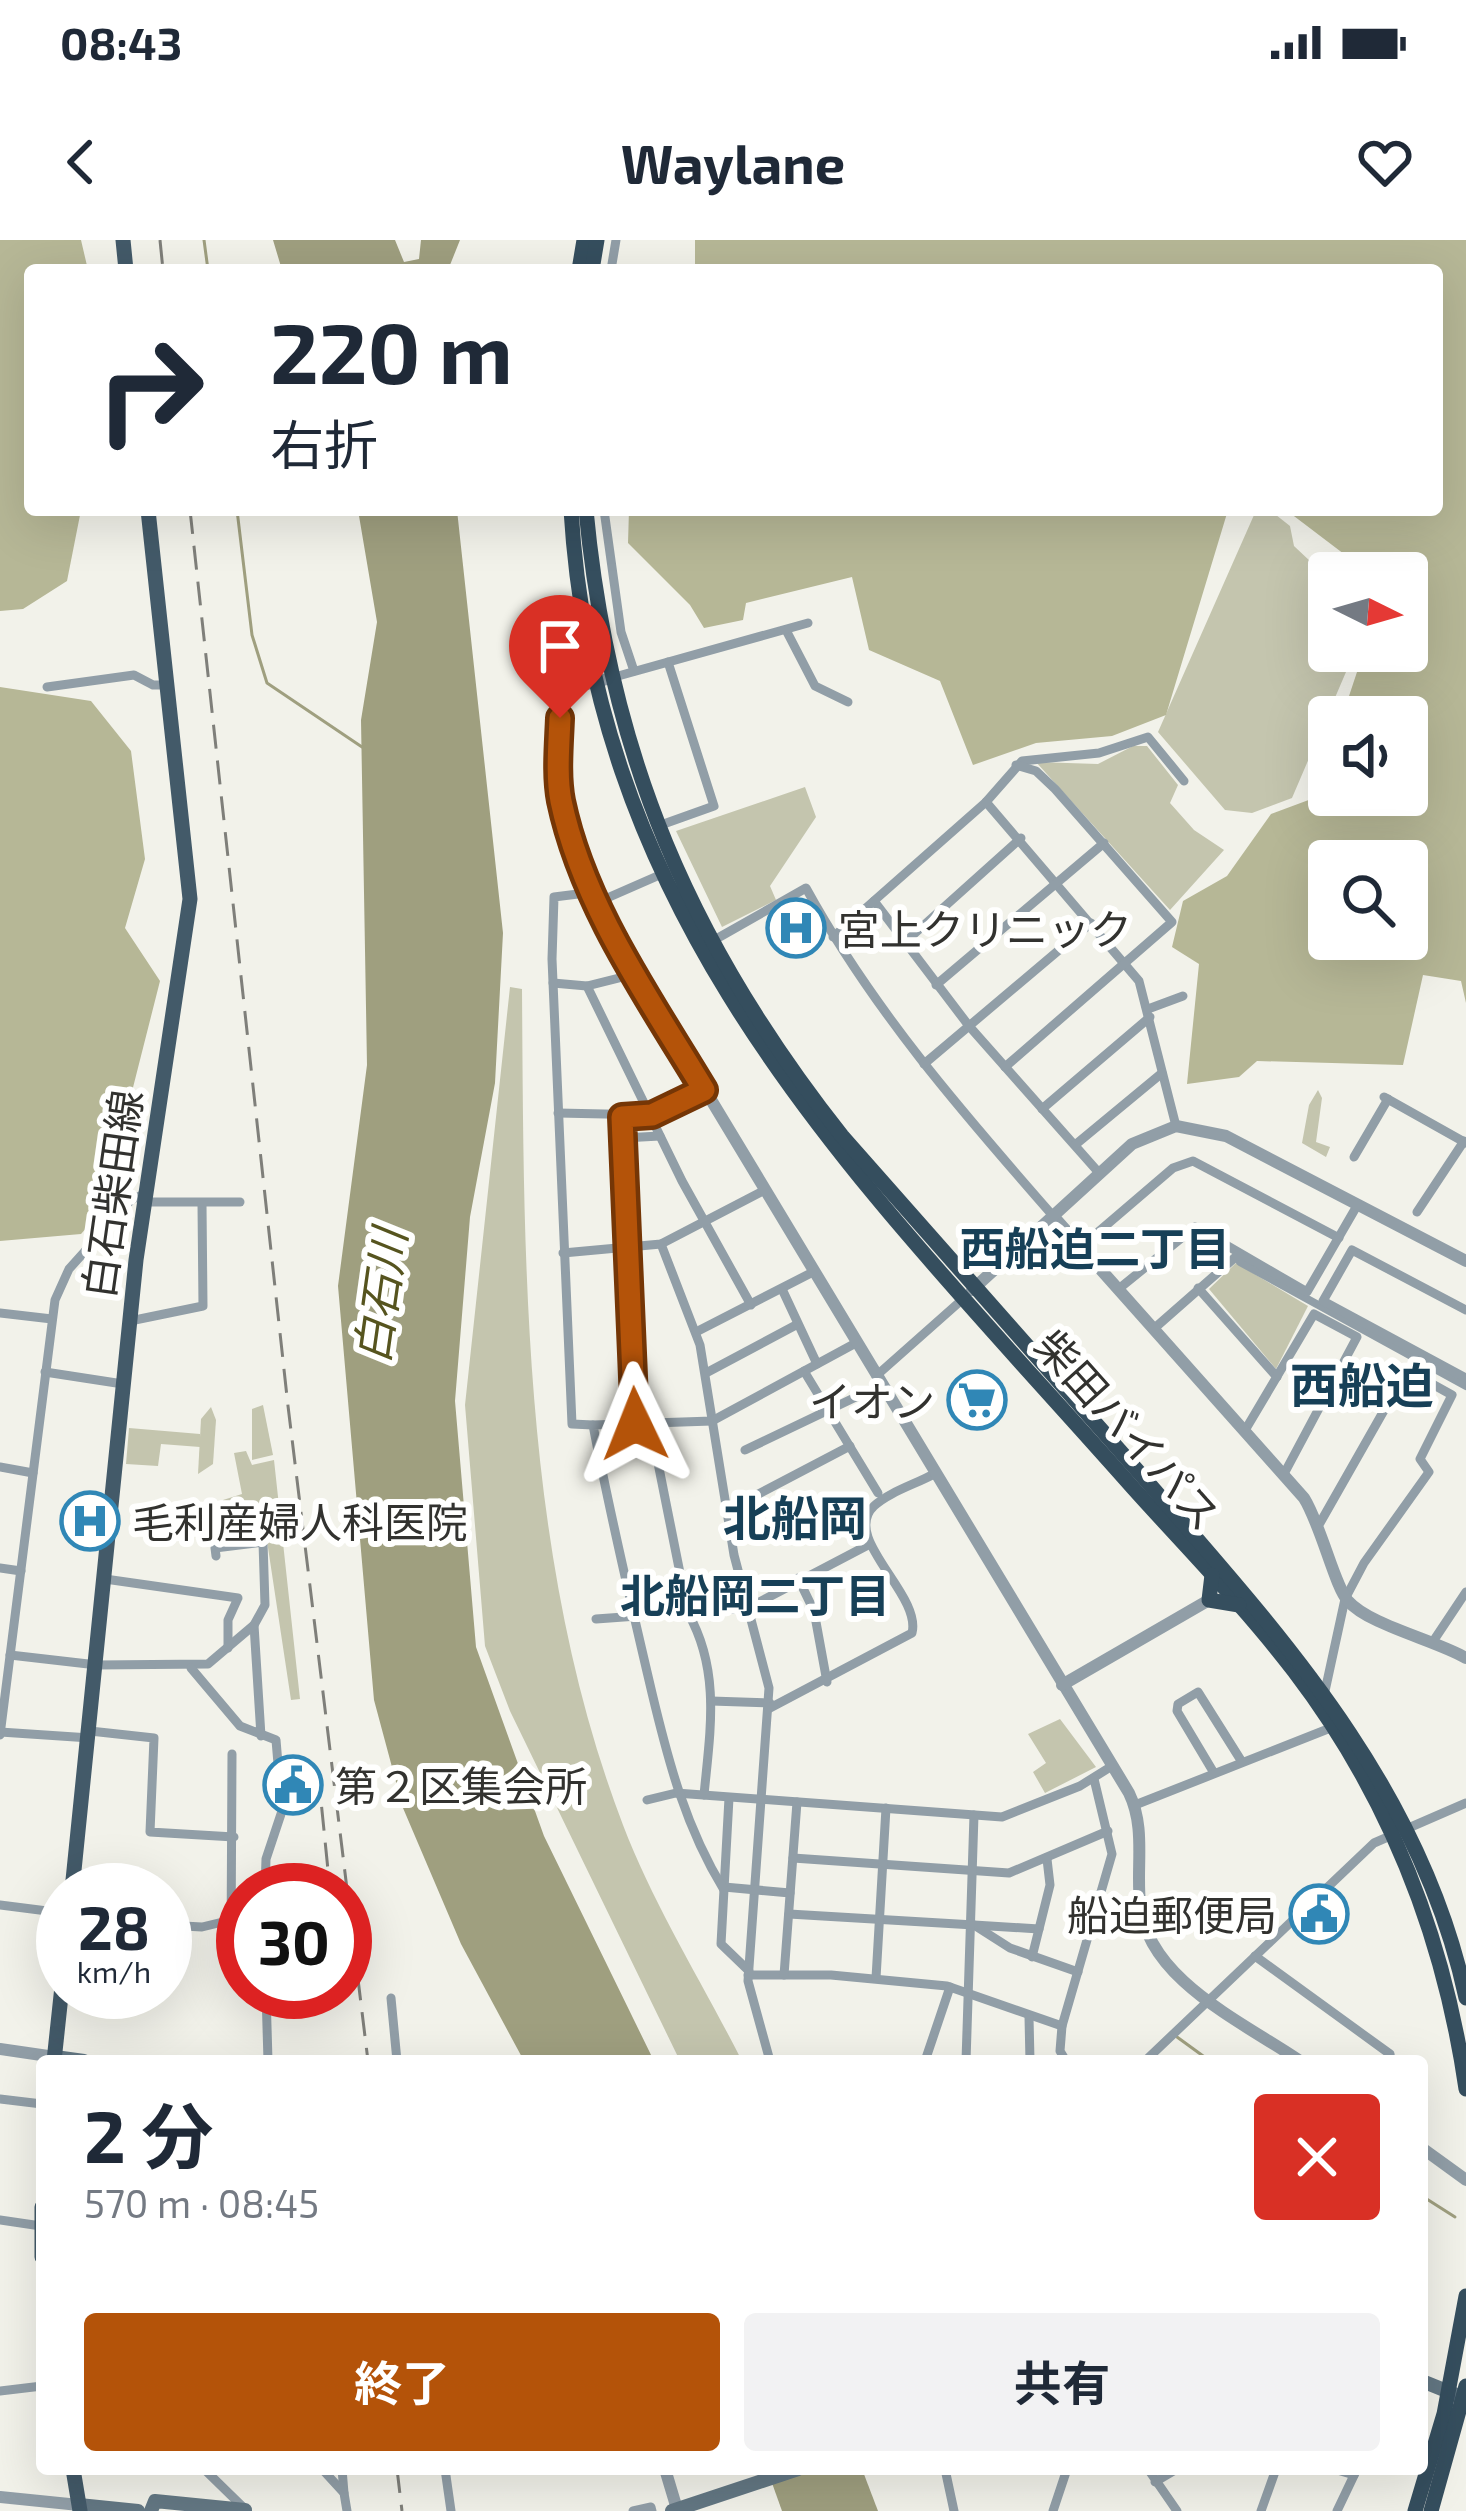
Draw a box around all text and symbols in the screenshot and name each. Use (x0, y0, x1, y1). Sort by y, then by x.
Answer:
text: 08:43 (60, 15, 182, 69)
icon: back (48, 129, 114, 195)
icon: heart (1352, 129, 1418, 195)
text: Waylane (621, 130, 845, 195)
text: 220 m (270, 300, 513, 401)
icon: right (72, 312, 228, 468)
text: 右折 (270, 411, 378, 476)
north arrow (1308, 552, 1428, 672)
map controls (1308, 552, 1428, 960)
pin (509, 595, 611, 718)
icon: arrive (527, 613, 593, 679)
button: sound (1308, 696, 1428, 816)
button: search (1308, 840, 1428, 960)
hospital icon: 宮上クリニック (765, 897, 827, 959)
place label: 宮上クリニック (838, 903, 1132, 953)
street label: 白石柴田線 (72, 1087, 150, 1301)
district label: 西船迫二丁目 (960, 1220, 1230, 1274)
water label: 白石川 (343, 1221, 416, 1367)
street label: 柴田バイパス (1026, 1319, 1232, 1539)
district label: 西船迫 (1290, 1355, 1434, 1413)
position arrow (572, 1361, 698, 1487)
supermarket icon: イオン (946, 1369, 1008, 1431)
place label: イオン (809, 1375, 935, 1425)
district label: 北船岡 (723, 1488, 867, 1546)
hospital icon: 毛利産婦人科医院 (59, 1490, 121, 1552)
place label: 毛利産婦人科医院 (132, 1496, 468, 1546)
district label: 北船岡二丁目 (620, 1567, 890, 1621)
public building icon: 第２区集会所 (262, 1754, 324, 1816)
place label: 第２区集会所 (335, 1760, 587, 1810)
speed limit sign: 30 (216, 1863, 372, 2019)
public building icon: 船迫郵便局 (1288, 1883, 1350, 1945)
place label: 船迫郵便局 (1067, 1889, 1277, 1939)
text: 28 (78, 1890, 150, 1962)
text: km/h (77, 1953, 151, 1989)
text: 2 分 (84, 2091, 213, 2177)
button: close (1254, 2094, 1380, 2220)
text: 570 m · 08:45 (84, 2179, 319, 2226)
button: 終了 (84, 2313, 720, 2451)
button: 共有 (744, 2313, 1380, 2451)

